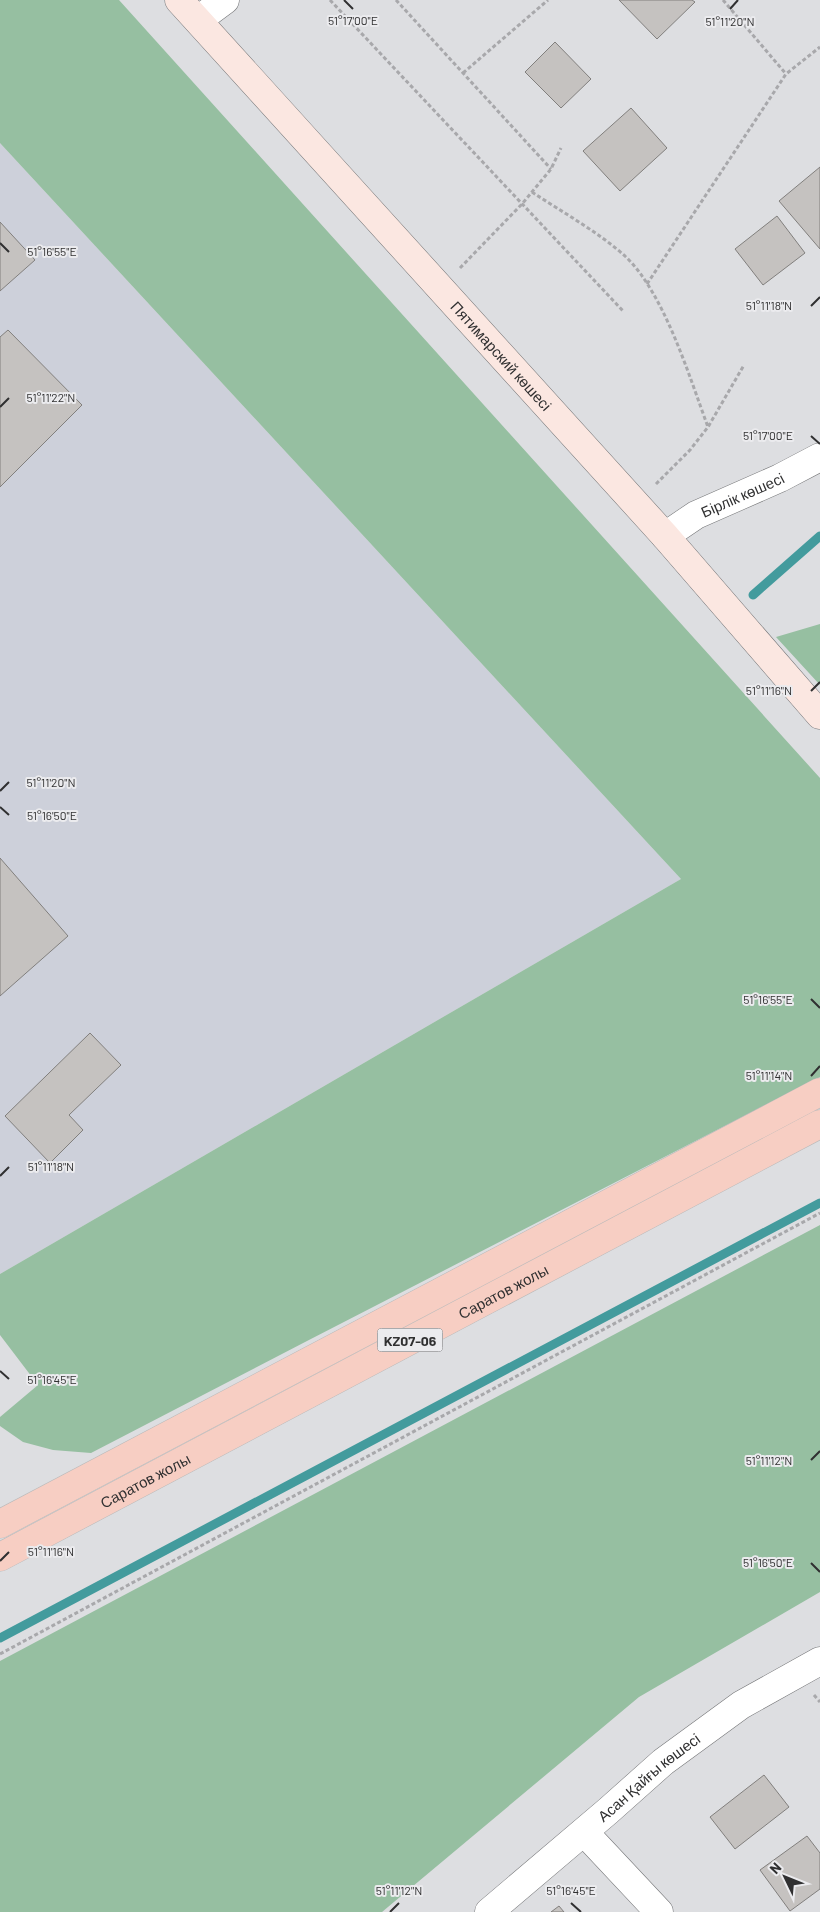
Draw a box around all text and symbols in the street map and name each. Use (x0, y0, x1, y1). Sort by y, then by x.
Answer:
text: 51°17'00"E (328, 13, 378, 27)
text: 51°11'20"N (705, 14, 755, 28)
text: 51°16'55"E (27, 244, 77, 258)
street label: Пятимарский көшесі (447, 297, 556, 414)
text: 51°11'18"N (746, 298, 792, 312)
text: 51°11'22"N (27, 390, 75, 404)
text: 51°17'00"E (743, 428, 793, 442)
street label: Бірлік көшесі (698, 469, 787, 521)
text: 51°11'16"N (746, 683, 792, 697)
text: 51°11'20"N (26, 775, 76, 789)
text: 51°16'50"E (27, 808, 77, 822)
text: 51°16'55"E (743, 992, 793, 1006)
text: 51°11'14"N (746, 1068, 792, 1082)
text: 51°11'18"N (28, 1159, 74, 1173)
street label: Саратов жолы (455, 1260, 551, 1322)
road number: KZ07-06 (378, 1328, 442, 1352)
text: 51°16'45"E (27, 1372, 77, 1386)
street label: Саратов жолы (97, 1449, 193, 1512)
text: 51°11'12"N (746, 1453, 792, 1467)
text: 51°11'16"N (28, 1544, 74, 1558)
text: 51°16'50"E (743, 1555, 793, 1569)
street label: Асан Қайғы көшесі (594, 1729, 703, 1825)
north arrow (760, 1852, 810, 1902)
text: N (766, 1859, 785, 1877)
text: 51°11'12"N (376, 1883, 422, 1897)
text: 51°16'45"E (546, 1883, 596, 1897)

